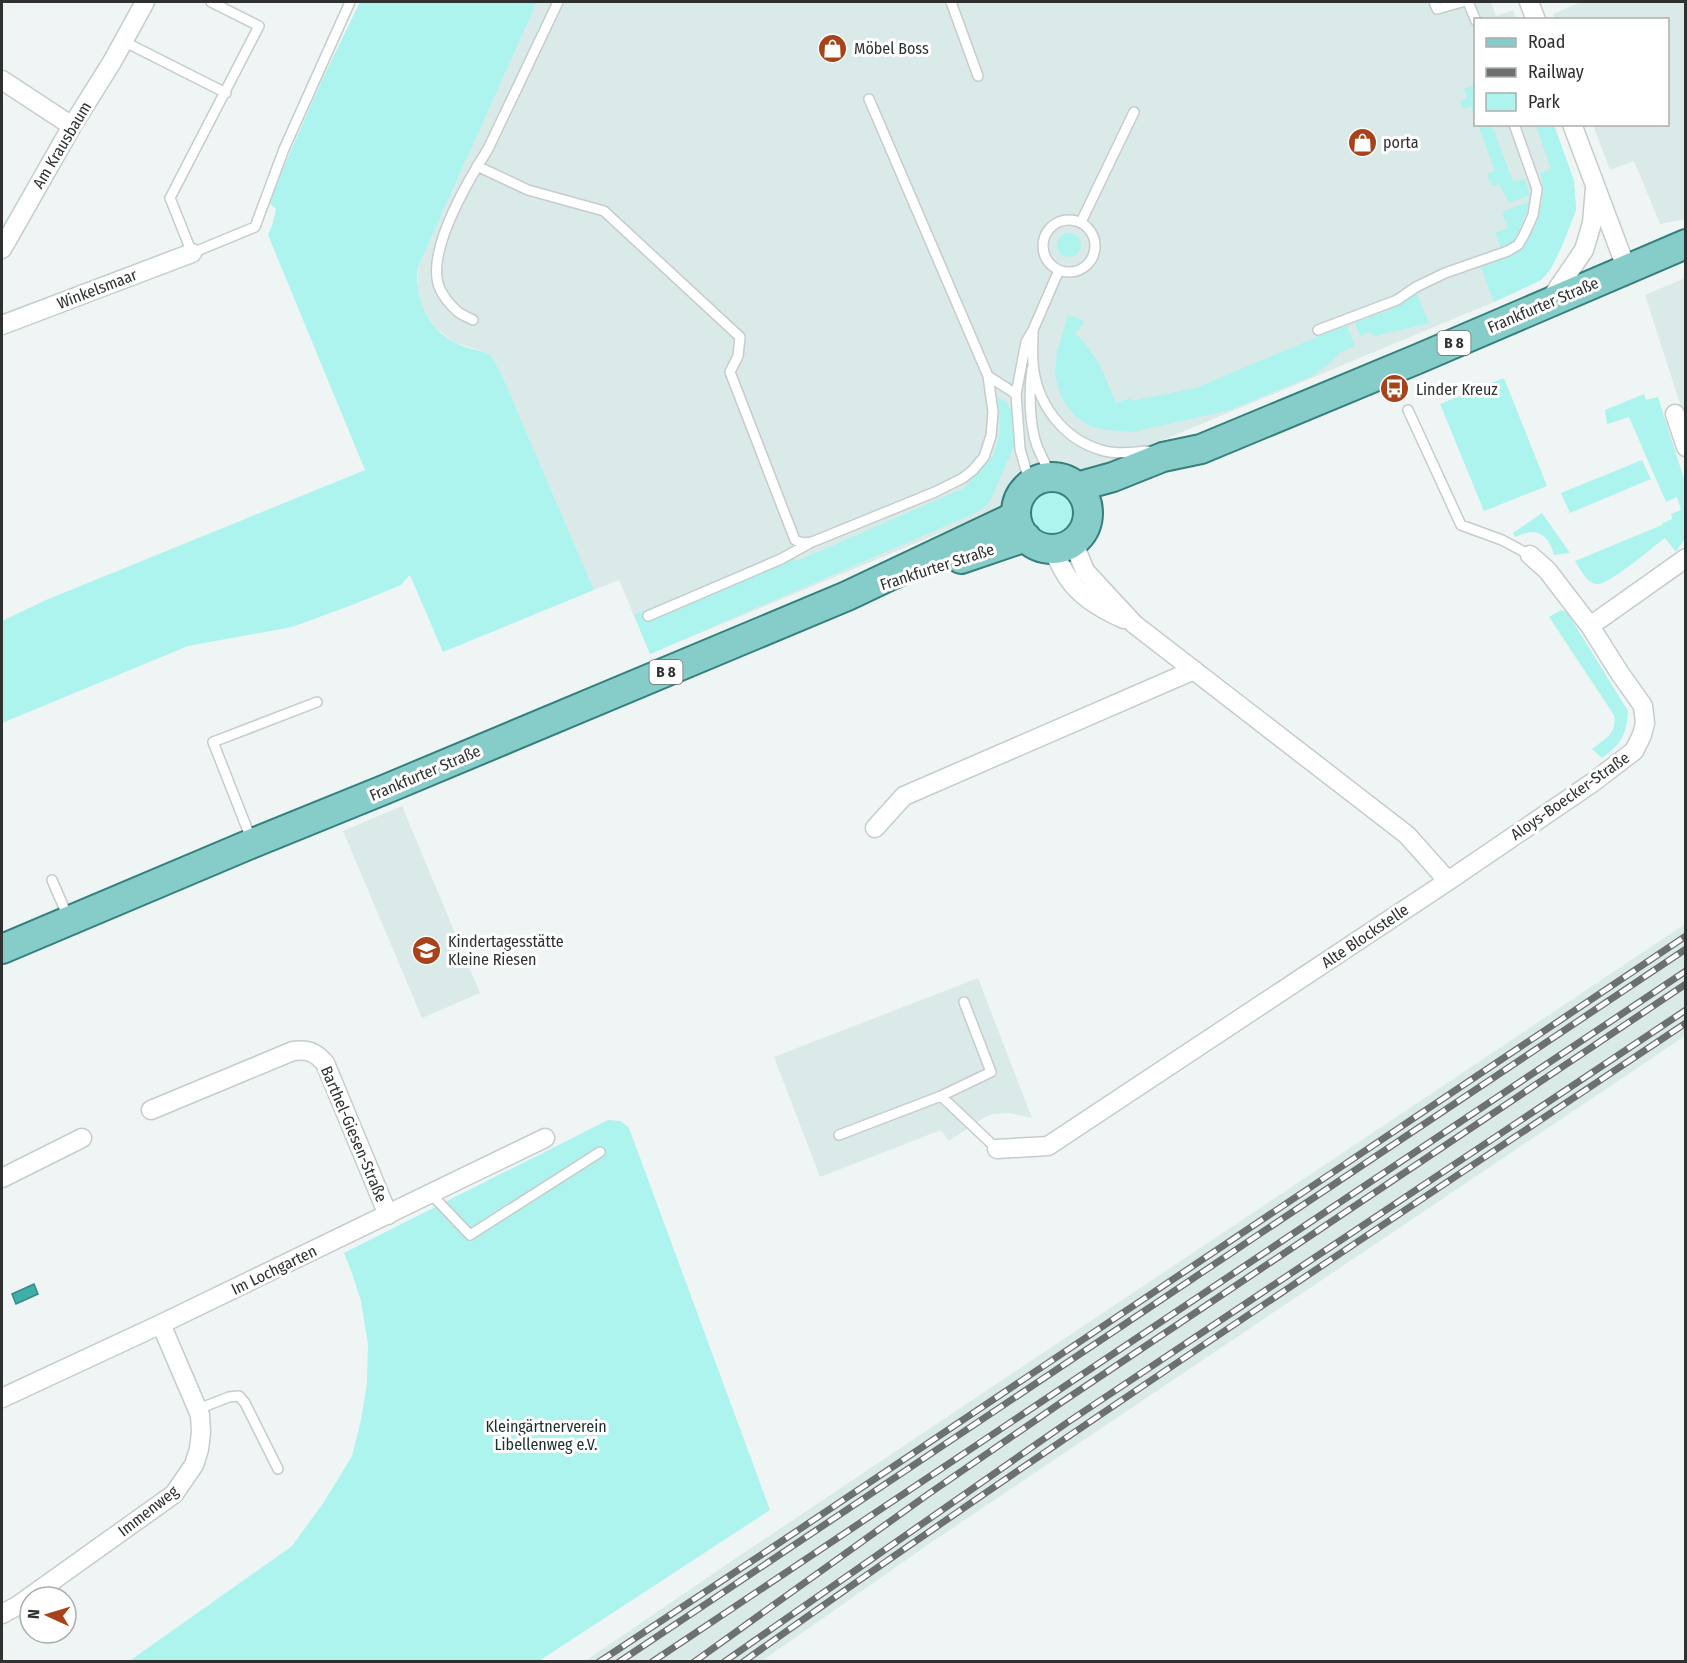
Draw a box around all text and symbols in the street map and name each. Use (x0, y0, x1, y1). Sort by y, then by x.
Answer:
legend (1474, 18, 1669, 126)
text: Road (1528, 31, 1565, 53)
shop icon: Möbel Boss (817, 32, 849, 64)
place label: Möbel Boss (854, 39, 929, 58)
text: Railway (1528, 61, 1584, 83)
text: Park (1528, 91, 1561, 113)
street label: Am Krausbaum (29, 98, 95, 192)
shop icon: porta (1346, 126, 1378, 158)
place label: porta (1383, 133, 1419, 152)
street label: Winkelsmaar (54, 265, 140, 313)
street label: Frankfurter Straße (1485, 273, 1602, 337)
road number: B 8 (1438, 331, 1470, 355)
bus stop icon: Linder Kreuz (1379, 373, 1411, 405)
place label: Linder Kreuz (1416, 380, 1498, 399)
street label: Frankfurter Straße (878, 540, 997, 594)
road number: B 8 (650, 660, 682, 684)
street label: Frankfurter Straße (367, 741, 484, 805)
street label: Aloys-Boecker-Straße (1507, 748, 1633, 844)
street label: Alte Blockstelle (1318, 900, 1412, 972)
place label: Kindertagesstätte Kleine Riesen (448, 932, 564, 969)
school or university icon: Kindertagesstätte Kleine Riesen (411, 934, 443, 966)
street label: Barthel-Giesen-Straße (317, 1063, 391, 1205)
street label: Im Lochgarten (228, 1241, 320, 1299)
park label: Kleingärtnerverein Libellenweg e.V. (485, 1417, 607, 1454)
street label: Immenweg (114, 1481, 182, 1540)
north arrow (18, 1585, 78, 1645)
text: N (24, 1609, 43, 1619)

